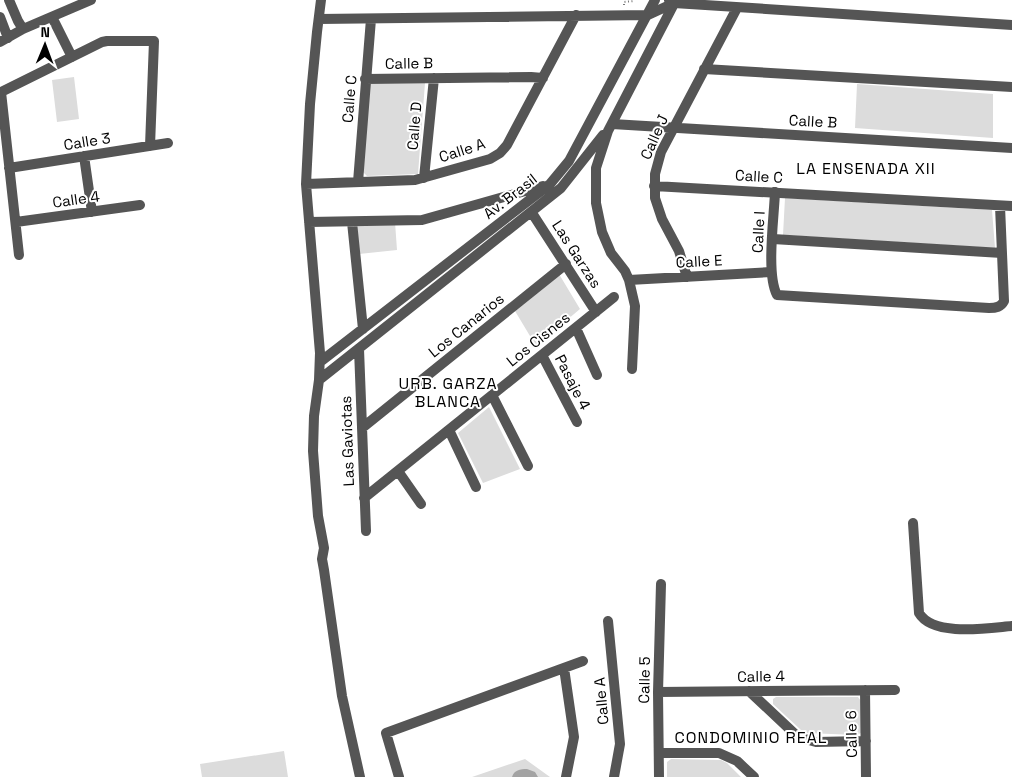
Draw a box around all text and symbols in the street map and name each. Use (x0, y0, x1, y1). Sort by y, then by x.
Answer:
north arrow (20, 20, 70, 70)
text: N (40, 23, 50, 41)
street label: Calle B (385, 53, 433, 73)
street label: Calle C (337, 74, 361, 124)
street label: Calle D (402, 101, 426, 151)
street label: Calle B (788, 110, 838, 132)
street label: Calle J (636, 111, 672, 162)
street label: Calle 3 (62, 128, 112, 154)
street label: Calle A (436, 133, 488, 166)
district label: LA ENSENADA XII (796, 158, 936, 179)
street label: Calle C (735, 165, 783, 187)
street label: Av. Brasil (479, 169, 541, 223)
street label: Calle 4 (51, 186, 101, 212)
street label: Calle I (747, 211, 769, 253)
street label: Las Garzas (548, 217, 606, 292)
street label: Calle E (675, 250, 723, 272)
street label: Los Canarios (424, 289, 508, 361)
street label: Los Cisnes (502, 308, 574, 370)
street label: Pasaje 4 (551, 351, 595, 413)
district label: URB. GARZA BLANCA (398, 373, 498, 412)
street label: Las Gaviotas (336, 395, 358, 487)
street label: Calle 5 (634, 656, 654, 704)
street label: Calle 4 (737, 666, 785, 686)
street label: Calle A (589, 676, 613, 726)
street label: Calle 6 (841, 710, 861, 758)
district label: CONDOMINIO REAL (675, 727, 827, 748)

